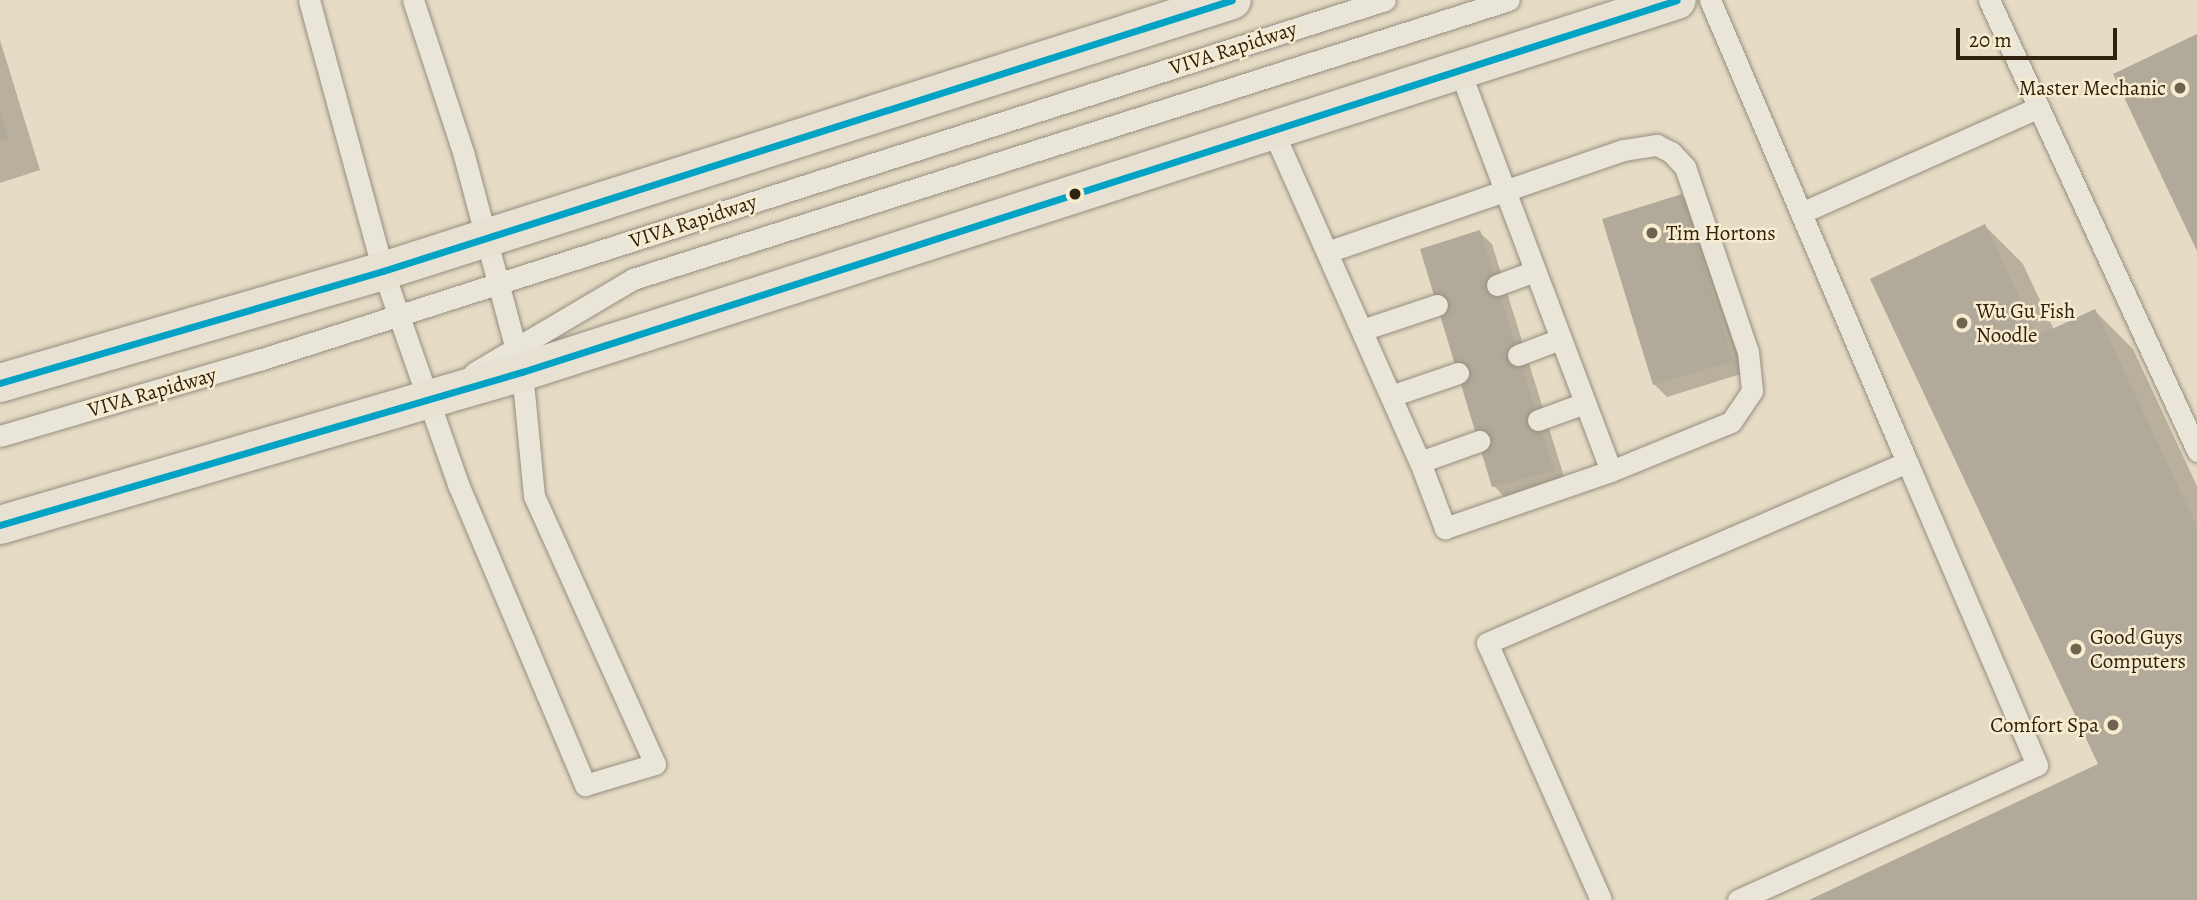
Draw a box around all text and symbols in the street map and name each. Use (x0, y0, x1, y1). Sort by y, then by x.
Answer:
scale bar (1959, 14, 2120, 58)
street label: VIVA Rapidway (1166, 16, 1300, 80)
text: 20 m (1969, 26, 2012, 54)
place label: Master Mechanic (2019, 75, 2166, 101)
marker: Master Mechanic (2172, 80, 2188, 96)
unlabelled marker (1068, 187, 1082, 201)
street label: VIVA Rapidway (626, 189, 760, 253)
place label: Tim Hortons (1666, 220, 1776, 246)
marker: Tim Hortons (1644, 225, 1660, 241)
place label: Wu Gu Fish Noodle (1976, 298, 2075, 348)
marker: Wu Gu Fish Noodle (1954, 315, 1970, 331)
street label: VIVA Rapidway (85, 362, 219, 422)
place label: Good Guys Computers (2090, 624, 2186, 674)
marker: Good Guys Computers (2068, 641, 2084, 657)
place label: Comfort Spa (1990, 712, 2099, 738)
marker: Comfort Spa (2105, 717, 2121, 733)

